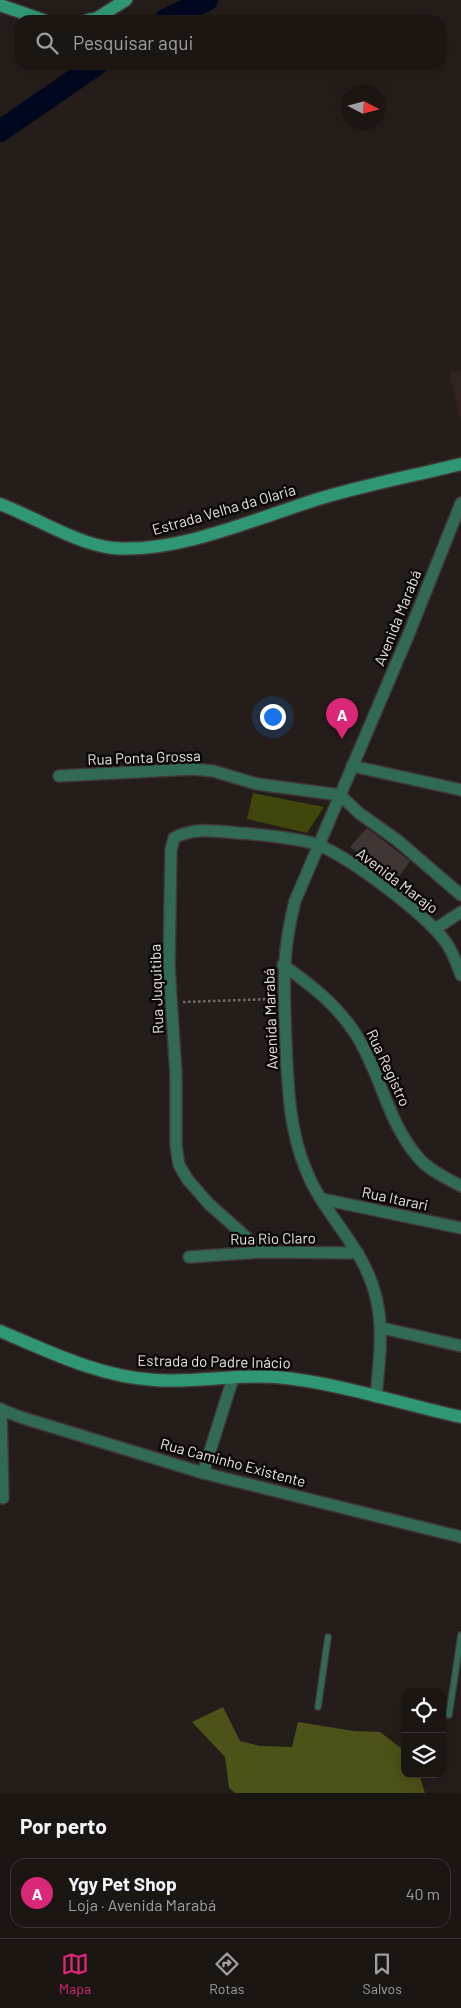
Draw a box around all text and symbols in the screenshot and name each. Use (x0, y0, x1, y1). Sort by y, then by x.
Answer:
search box (15, 15, 446, 70)
icon: search (33, 29, 61, 57)
text: Pesquisar aqui (73, 31, 193, 54)
north arrow (341, 85, 386, 130)
street label: Estrada Velha da Olaria (150, 480, 297, 538)
street label: Avenida Marabá (370, 567, 424, 668)
pin: A (326, 698, 358, 739)
your location (260, 704, 286, 730)
street label: Rua Ponta Grossa (87, 746, 201, 768)
street label: Avenida Marajo (353, 844, 442, 917)
street label: Rua Juquitiba (145, 944, 167, 1034)
street label: Avenida Marabá (259, 968, 281, 1070)
street label: Rua Registro (363, 1026, 415, 1109)
street label: Rua Itarari (360, 1182, 430, 1214)
street label: Rua Rio Claro (230, 1228, 316, 1248)
street label: Estrada do Padre Inácio (137, 1351, 291, 1371)
street label: Rua Caminho Existente (159, 1434, 308, 1490)
map controls (401, 1688, 446, 1778)
button: locate (401, 1688, 446, 1733)
button: layers (401, 1733, 446, 1778)
text: Por perto (20, 1813, 107, 1838)
text: Ygy Pet Shop (68, 1872, 177, 1895)
text: A (32, 1884, 42, 1903)
text: 40 m (406, 1884, 440, 1903)
text: Loja · Avenida Marabá (68, 1895, 216, 1914)
tab: Mapa (59, 1950, 91, 1997)
tab: Rotas (209, 1950, 244, 1997)
tab: Salvos (363, 1950, 402, 1997)

